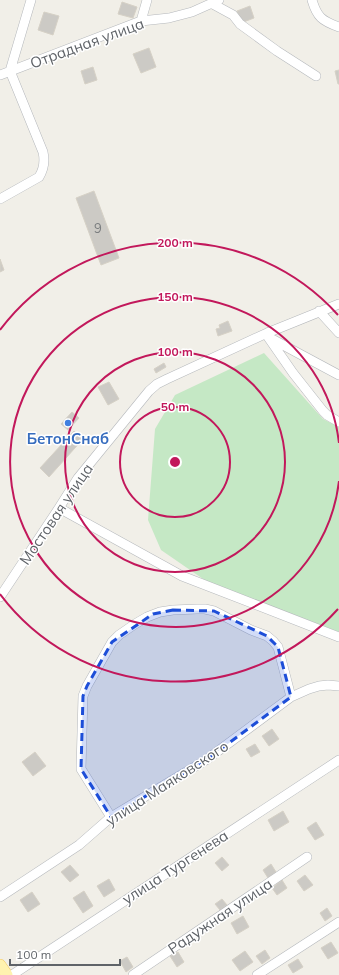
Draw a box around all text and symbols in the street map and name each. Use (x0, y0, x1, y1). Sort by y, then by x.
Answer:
street label: Отрадная улица (27, 14, 147, 72)
house number: 9 (94, 220, 102, 236)
text: 200 m (157, 235, 193, 250)
text: 150 m (157, 289, 193, 304)
text: 100 m (157, 344, 193, 359)
text: 50 m (161, 399, 189, 414)
marker: БетонСнаб (63, 418, 73, 428)
place label: БетонСнаб (27, 429, 109, 448)
centre of rings (168, 455, 182, 469)
street label: Мостовая улица (15, 460, 97, 568)
street label: улица Маяковского (102, 736, 232, 830)
street label: улица Тургенева (118, 826, 232, 908)
street label: Радужная улица (164, 874, 276, 958)
scale bar (10, 941, 120, 967)
text: 100 m (16, 947, 51, 962)

